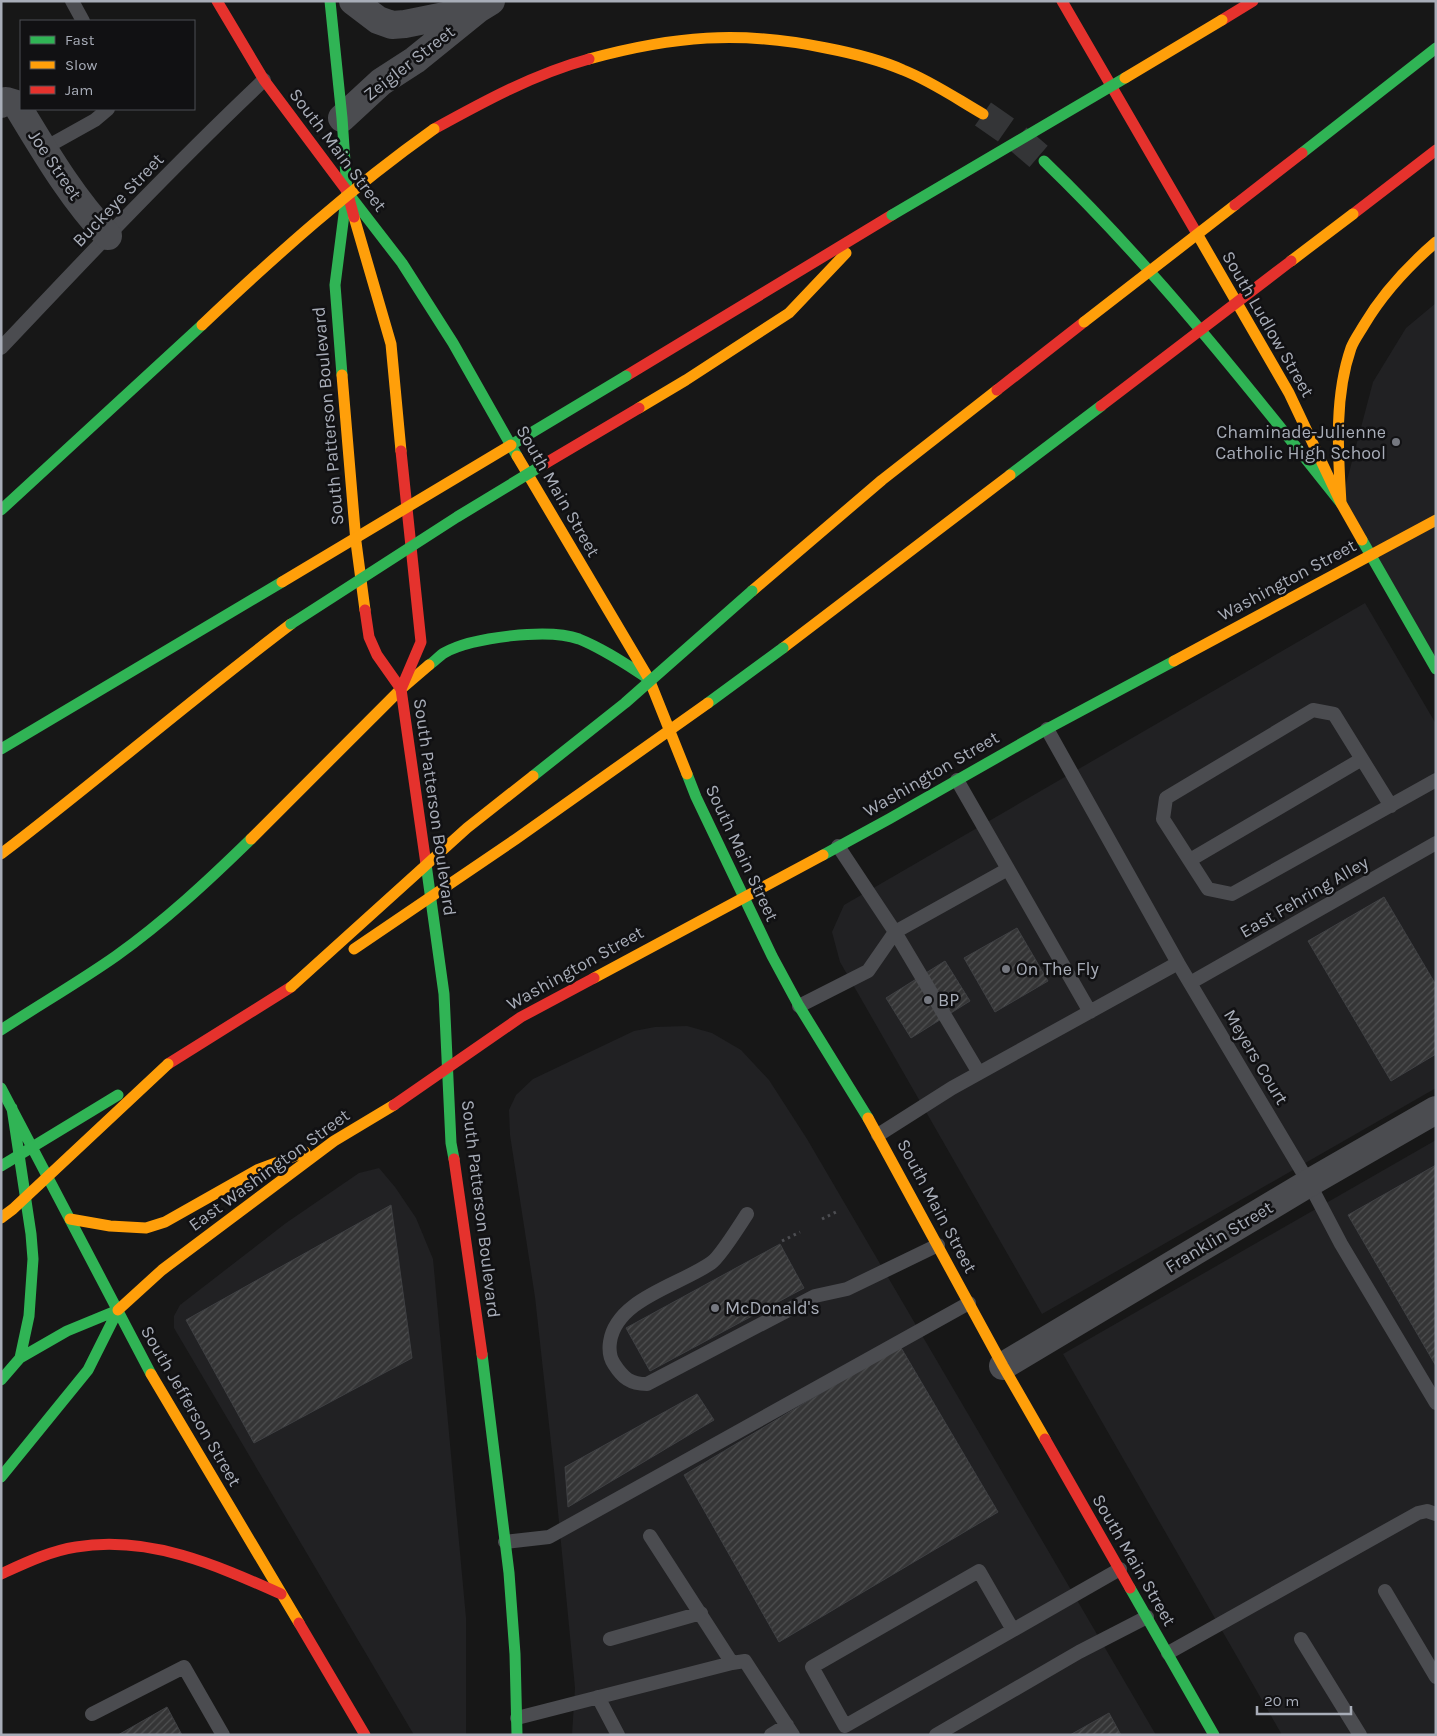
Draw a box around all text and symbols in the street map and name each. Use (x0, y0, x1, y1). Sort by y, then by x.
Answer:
legend (20, 20, 195, 110)
street label: Zeigler Street (359, 20, 459, 106)
text: Fast (65, 31, 95, 49)
text: Slow (65, 56, 97, 74)
text: Jam (65, 81, 93, 99)
street label: South Main Street (285, 84, 392, 216)
street label: Joe Street (24, 126, 87, 205)
street label: Buckeye Street (68, 148, 168, 252)
street label: South Ludlow Street (1217, 247, 1319, 401)
street label: South Patterson Boulevard (307, 306, 349, 526)
street label: South Main Street (511, 421, 605, 561)
place label: Chaminade-Julienne Catholic High School (1215, 421, 1386, 464)
marker: Chaminade-Julienne Catholic High School (1390, 436, 1402, 448)
street label: Washington Street (1214, 534, 1360, 626)
street label: South Patterson Boulevard (409, 697, 461, 917)
street label: Washington Street (859, 726, 1003, 822)
street label: South Main Street (701, 781, 783, 925)
street label: East Fehring Alley (1236, 851, 1373, 943)
street label: Washington Street (503, 921, 648, 1015)
place label: On The Fly (1016, 958, 1100, 980)
marker: On The Fly (1000, 963, 1012, 975)
place label: BP (938, 989, 959, 1011)
marker: BP (922, 994, 934, 1006)
street label: Meyers Court (1219, 1005, 1293, 1109)
street label: South Patterson Boulevard (457, 1099, 505, 1319)
street label: East Washington Street (184, 1104, 354, 1236)
street label: South Main Street (892, 1135, 982, 1277)
street label: Franklin Street (1161, 1196, 1277, 1278)
place label: McDonald's (725, 1297, 820, 1319)
marker: McDonald's (709, 1302, 721, 1314)
street label: South Jefferson Street (136, 1322, 246, 1490)
street label: South Main Street (1087, 1490, 1181, 1630)
scale bar (1257, 1684, 1351, 1716)
text: 20 m (1264, 1692, 1299, 1710)

